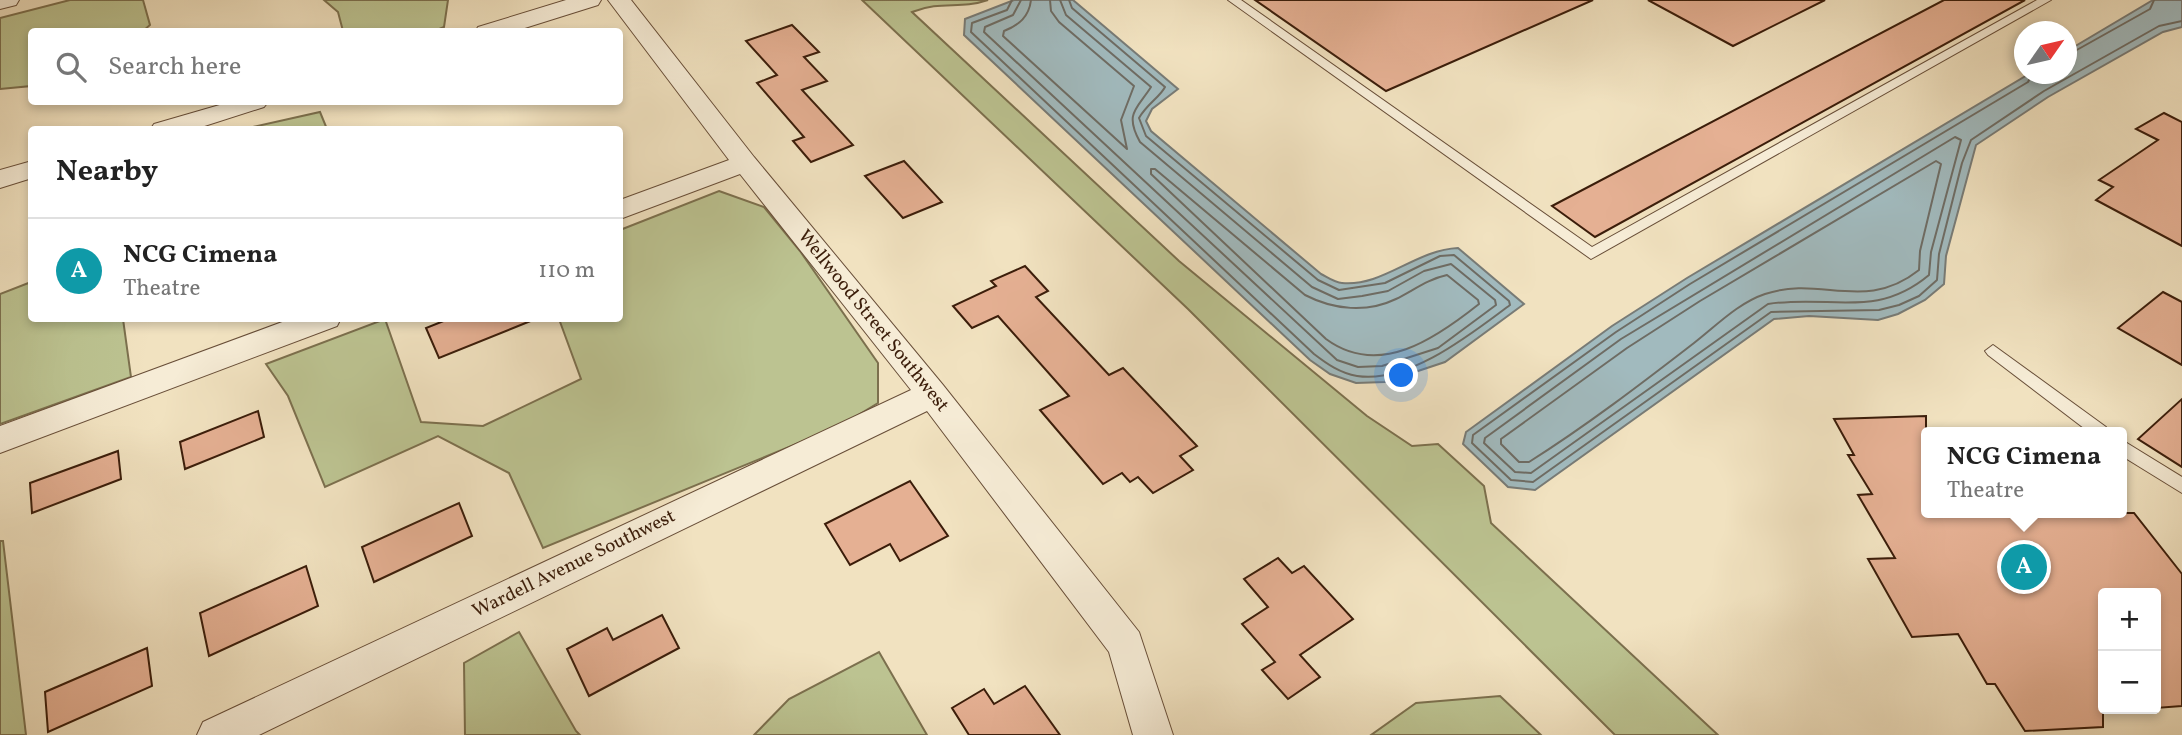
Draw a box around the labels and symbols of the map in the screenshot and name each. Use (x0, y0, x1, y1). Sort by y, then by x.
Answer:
north arrow (2014, 21, 2077, 84)
street label: Wellwood Street Southwest (791, 224, 955, 418)
your location (1384, 358, 1418, 392)
street label: Wardell Avenue Southwest (468, 503, 680, 625)
pin: A (2001, 541, 2047, 593)

